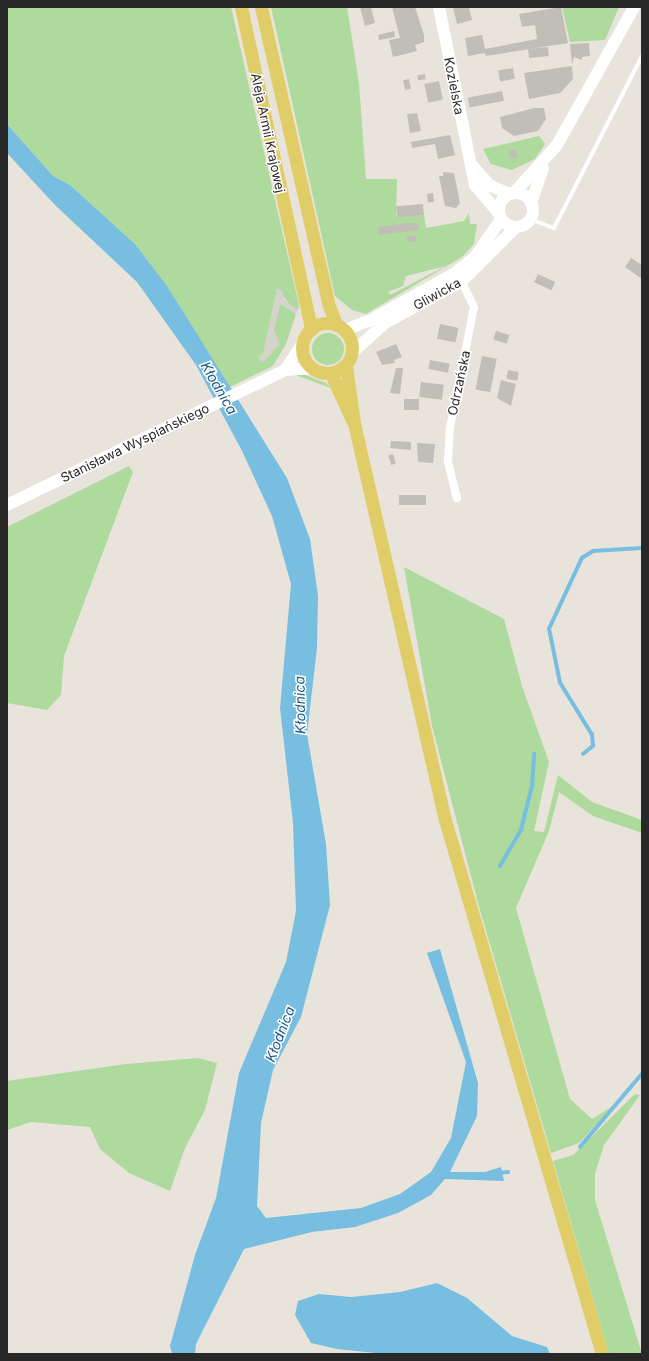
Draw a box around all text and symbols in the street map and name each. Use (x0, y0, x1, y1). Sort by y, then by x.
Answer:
street label: Kozielska (441, 56, 467, 116)
street label: Aleja Armii Krajowej (248, 72, 288, 194)
street label: Gliwicka (411, 275, 463, 313)
street label: Odrzańska (444, 349, 474, 417)
water label: Kłodnica (197, 359, 241, 417)
street label: Stanisława Wyspiańskiego (58, 400, 212, 486)
water label: Kłodnica (291, 676, 309, 734)
water label: Kłodnica (262, 1004, 298, 1064)

